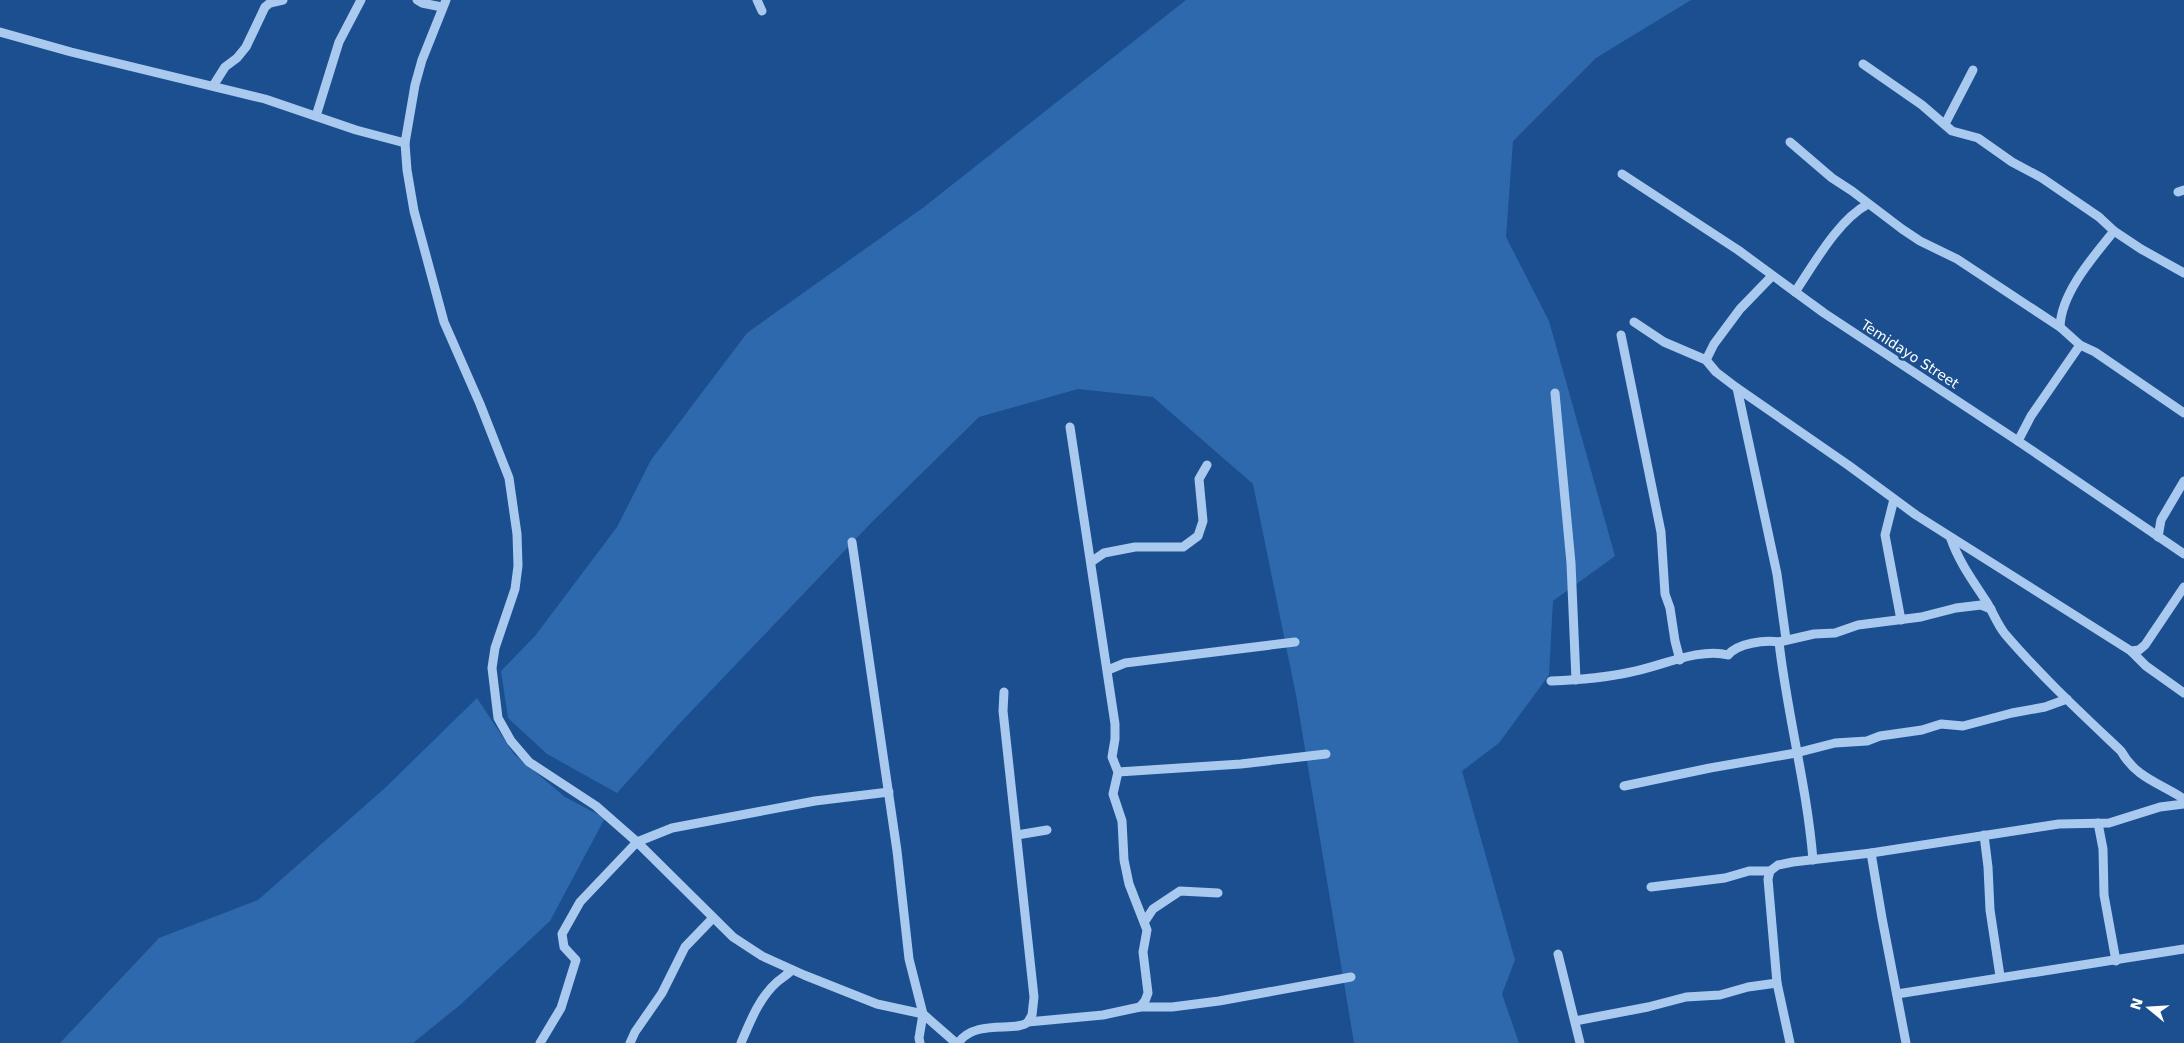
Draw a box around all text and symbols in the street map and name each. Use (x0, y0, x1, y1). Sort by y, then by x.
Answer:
street label: Temidayo Street (1857, 316, 1962, 392)
north arrow (2124, 983, 2174, 1033)
text: N (2127, 996, 2146, 1012)

